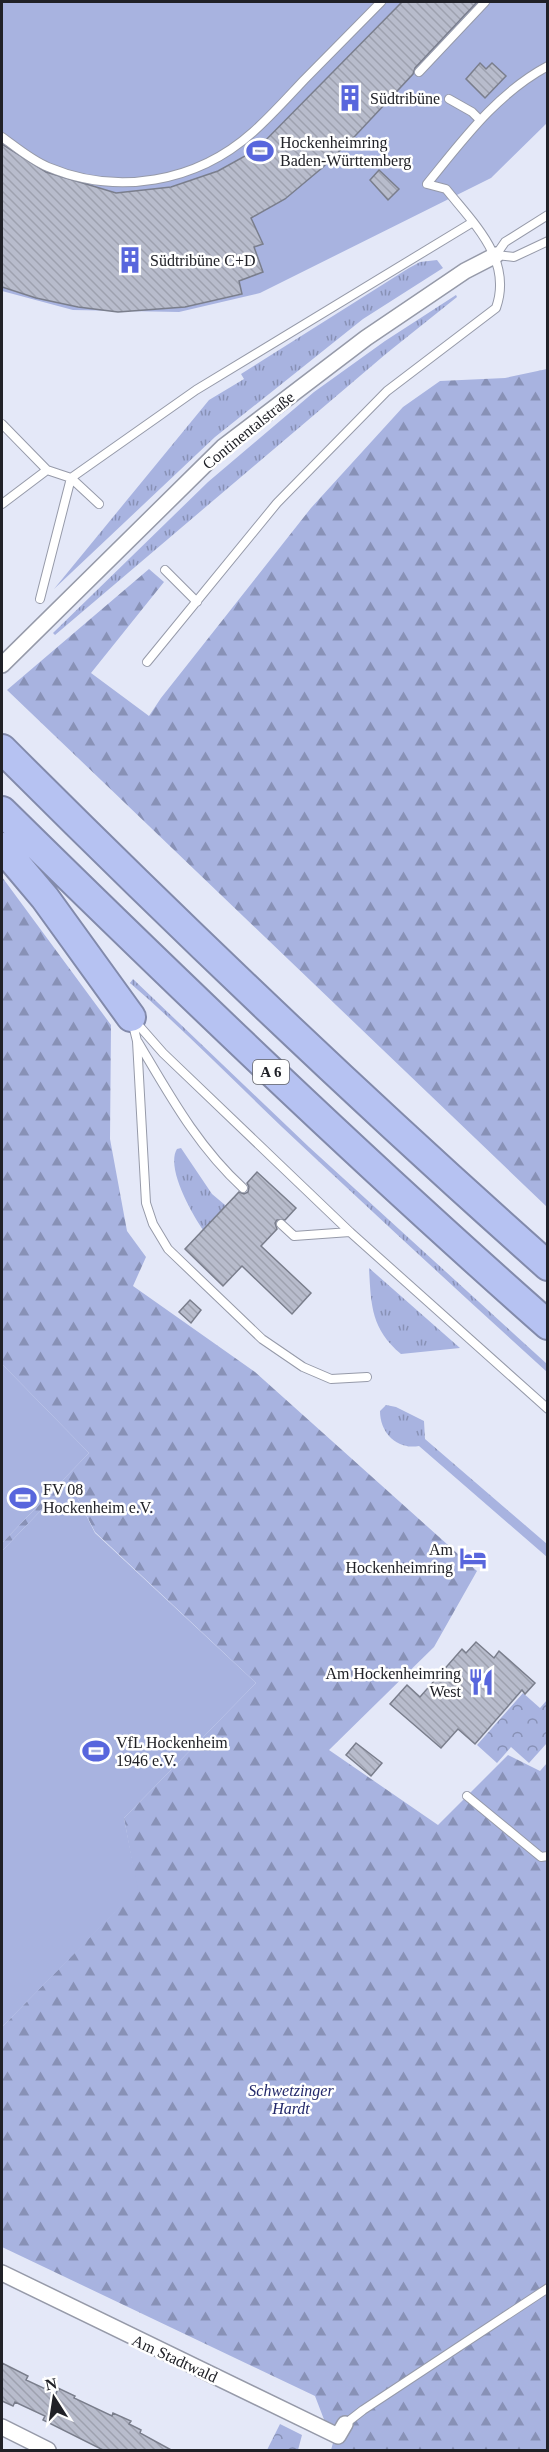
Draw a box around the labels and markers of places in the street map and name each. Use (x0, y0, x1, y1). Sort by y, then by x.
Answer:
building icon: Südtribüne (335, 83, 365, 113)
place label: Südtribüne (370, 90, 440, 107)
place label: Hockenheimring Baden-Württemberg (280, 134, 411, 170)
sports icon: Hockenheimring Baden-Württemberg (245, 136, 275, 166)
building icon: Südtribüne C+D (115, 245, 145, 275)
place label: Südtribüne C+D (150, 252, 255, 269)
place label: FV 08 Hockenheim e.V. (43, 1481, 153, 1516)
sports icon: FV 08 Hockenheim e.V. (8, 1483, 38, 1513)
place label: Am Hockenheimring (345, 1541, 454, 1577)
hotel icon: Am Hockenheimring (458, 1543, 488, 1573)
place label: Am Hockenheimring West (325, 1665, 462, 1700)
restaurant icon: Am Hockenheimring West (466, 1667, 496, 1697)
place label: VfL Hockenheim 1946 e.V. (116, 1734, 228, 1769)
sports icon: VfL Hockenheim 1946 e.V. (81, 1736, 111, 1766)

